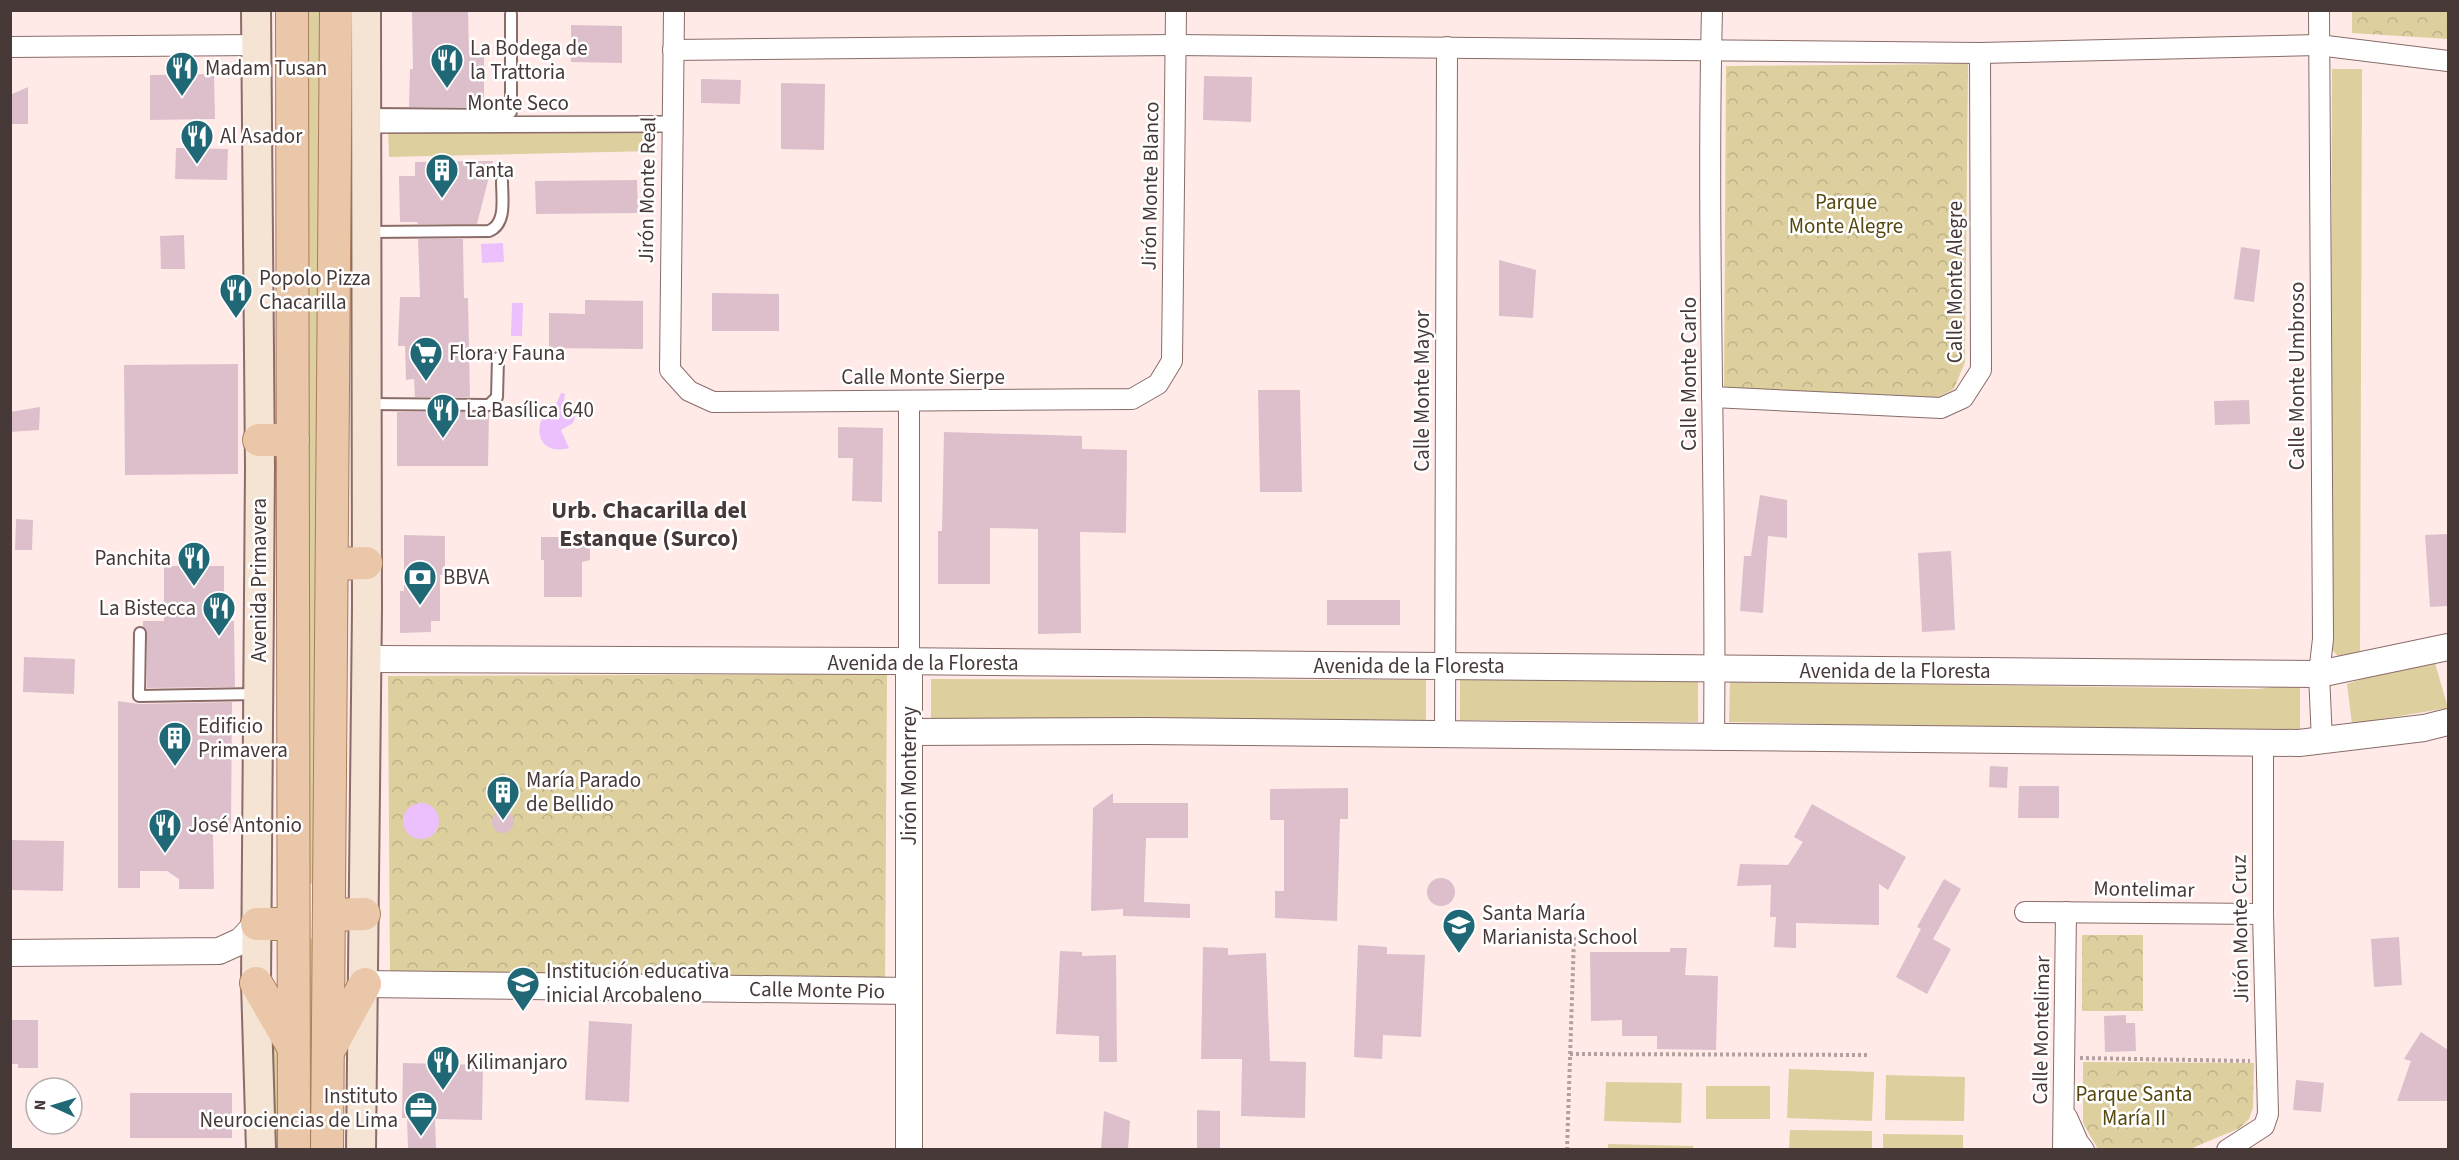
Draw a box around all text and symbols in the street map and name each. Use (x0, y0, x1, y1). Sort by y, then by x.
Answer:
place label: La Bodega de la Trattoria (470, 33, 588, 87)
restaurant icon: La Bodega de la Trattoria (429, 42, 465, 89)
restaurant icon: Madam Tusan (164, 50, 200, 97)
place label: Madam Tusan (205, 53, 327, 83)
street label: Monte Seco (467, 88, 569, 118)
street label: Jirón Monte Blanco (1134, 101, 1166, 271)
street label: Jirón Monte Real (631, 116, 663, 264)
restaurant icon: Al Asador (179, 118, 215, 165)
place label: Al Asador (220, 121, 303, 151)
building icon: Tanta (424, 152, 460, 199)
place label: Tanta (465, 155, 514, 185)
park label: Parque Monte Alegre (1789, 187, 1903, 241)
street label: Calle Monte Alegre (1940, 201, 1970, 363)
place label: Popolo Pizza Chacarilla (259, 263, 371, 317)
restaurant icon: Popolo Pizza Chacarilla (218, 272, 254, 319)
street label: Calle Monte Umbroso (2282, 282, 2312, 470)
street label: Calle Monte Carlo (1674, 297, 1704, 451)
street label: Calle Monte Mayor (1407, 309, 1437, 472)
supermarket icon: Flora y Fauna (408, 335, 444, 382)
place label: Flora y Fauna (449, 338, 565, 368)
street label: Calle Monte Sierpe (841, 362, 1005, 392)
restaurant icon: La Basílica 640 (425, 392, 461, 439)
place label: La Basílica 640 (466, 395, 594, 425)
district label: Urb. Chacarilla del Estanque (Surco) (551, 493, 747, 556)
street label: Avenida Primavera (244, 498, 274, 662)
restaurant icon: Panchita (176, 540, 212, 587)
place label: Panchita (95, 543, 171, 573)
bank icon: BBVA (402, 559, 438, 606)
place label: BBVA (443, 562, 490, 592)
restaurant icon: La Bistecca (201, 590, 237, 637)
place label: La Bistecca (99, 593, 196, 623)
street label: Avenida de la Floresta (827, 648, 1019, 678)
street label: Avenida de la Floresta (1313, 651, 1505, 681)
street label: Avenida de la Floresta (1799, 656, 1991, 686)
street label: Jirón Monterrey (894, 706, 924, 846)
place label: Edificio Primavera (198, 711, 288, 765)
building icon: Edificio Primavera (157, 720, 193, 767)
place label: María Parado de Bellido (526, 765, 641, 819)
building icon: María Parado de Bellido (485, 774, 521, 821)
restaurant icon: José Antonio (147, 807, 183, 854)
place label: José Antonio (188, 810, 302, 840)
street label: Jirón Monte Cruz (2224, 854, 2256, 1004)
street label: Montelimar (2093, 873, 2196, 905)
place label: Santa María Marianista School (1482, 898, 1638, 952)
school or university icon: Santa María Marianista School (1441, 907, 1477, 954)
street label: Calle Montelimar (2025, 955, 2057, 1105)
place label: Institución educativa inicial Arcobaleno (546, 956, 729, 1010)
school or university icon: Institución educativa inicial Arcobaleno (505, 965, 541, 1012)
street label: Calle Monte Pio (749, 974, 885, 1006)
restaurant icon: Kilimanjaro (425, 1044, 461, 1091)
place label: Kilimanjaro (466, 1047, 568, 1077)
north arrow (24, 1076, 84, 1136)
park label: Parque Santa María II (2076, 1079, 2192, 1133)
place label: Instituto Neurociencias de Lima (200, 1081, 398, 1135)
office icon: Instituto Neurociencias de Lima (403, 1090, 439, 1137)
text: N (29, 1099, 51, 1111)

